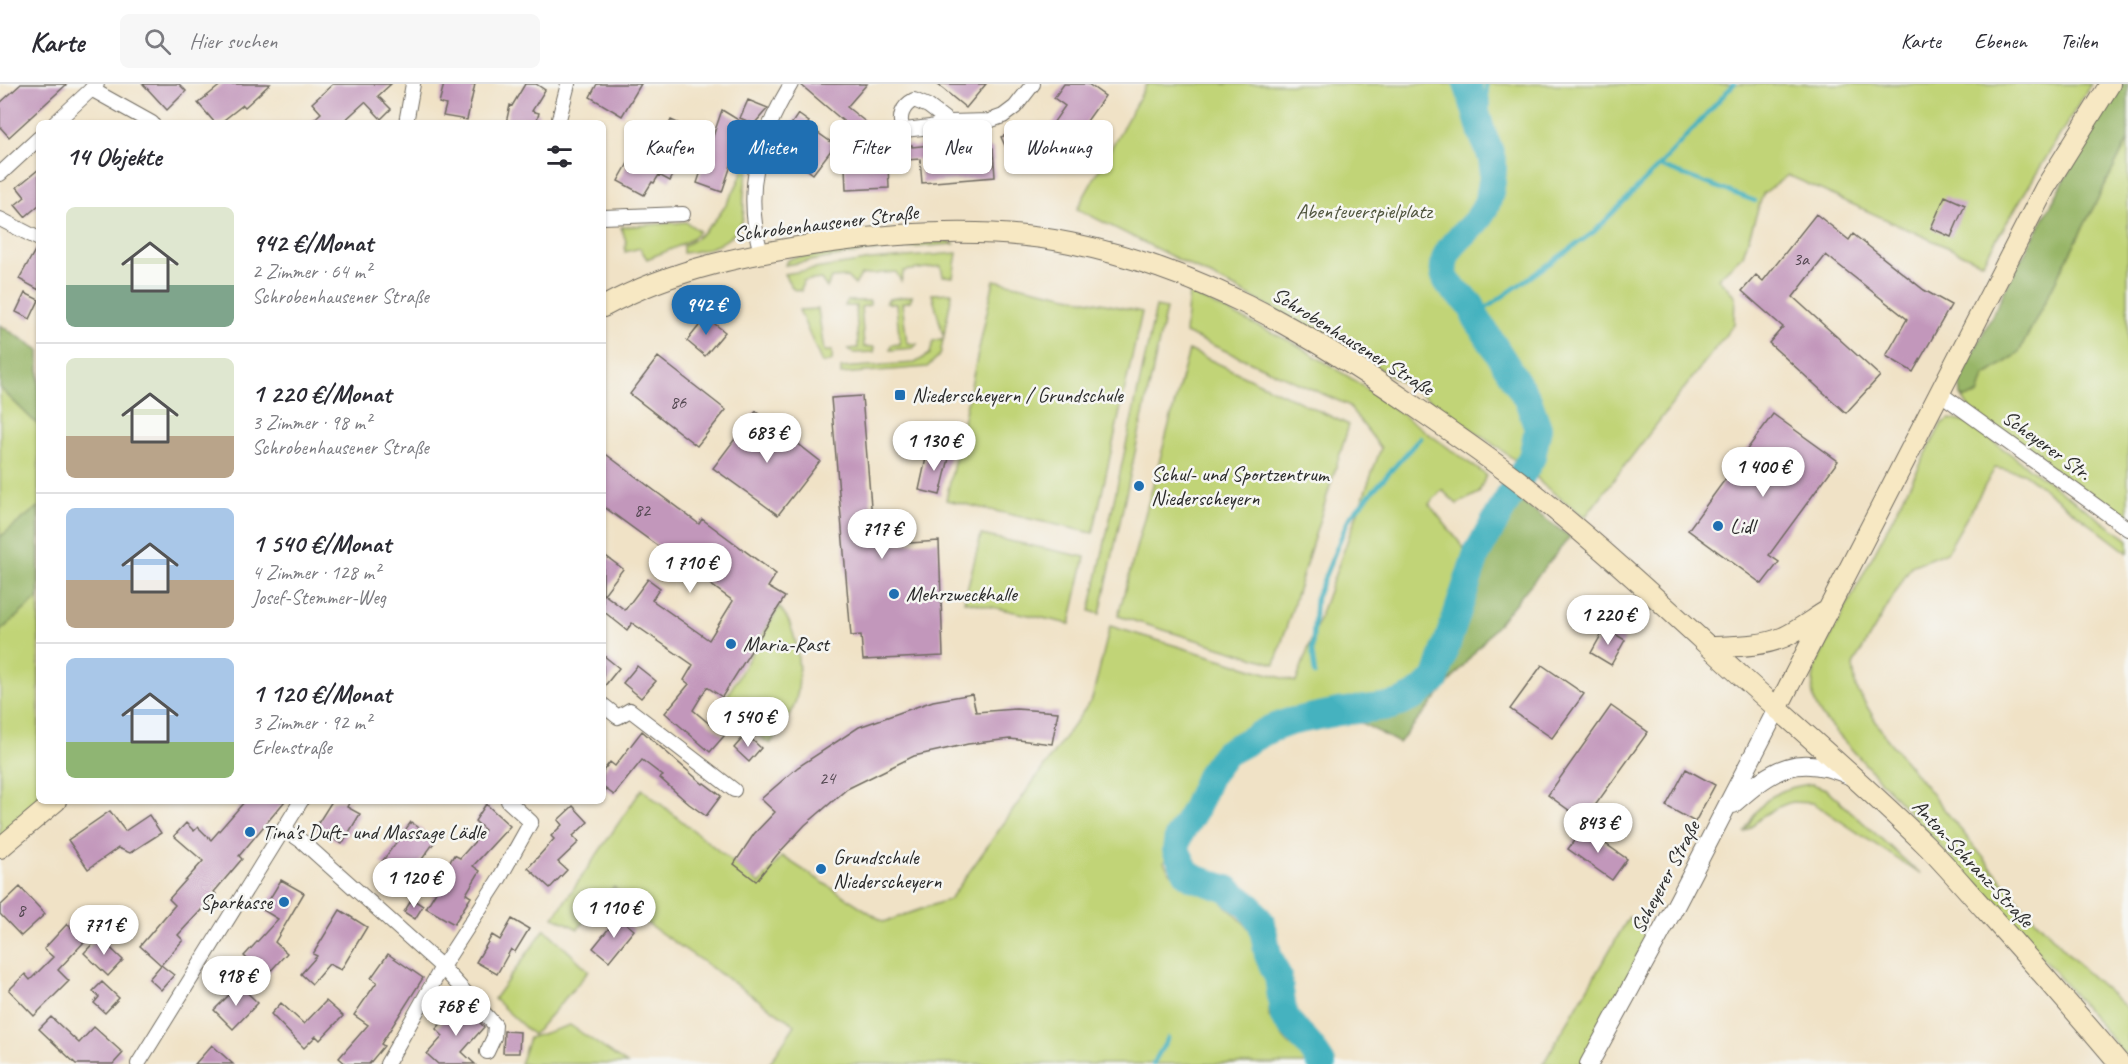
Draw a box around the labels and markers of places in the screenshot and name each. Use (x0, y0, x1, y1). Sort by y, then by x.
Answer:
pin: 942 € (664, 285, 748, 336)
place label: Niederscheyern / Grundschule (912, 382, 1124, 408)
marker: Niederscheyern / Grundschule (893, 388, 907, 402)
pin: 683 € (725, 413, 809, 464)
pin: 1 130 € (879, 421, 989, 472)
pin: 1 400 € (1708, 447, 1818, 498)
place label: Schul- und Sportzentrum Niederscheyern (1151, 461, 1331, 511)
marker: Schul- und Sportzentrum Niederscheyern (1132, 479, 1146, 493)
pin: 717 € (840, 509, 924, 560)
place label: Lidl (1730, 513, 1758, 539)
marker: Lidl (1711, 519, 1725, 533)
pin: 1 710 € (635, 543, 745, 594)
place label: Mehrzweckhalle (906, 581, 1019, 607)
marker: Mehrzweckhalle (887, 587, 901, 601)
pin: 1 220 € (1553, 595, 1663, 646)
place label: Maria-Rast (743, 631, 831, 657)
marker: Maria-Rast (724, 637, 738, 651)
pin: 1 540 € (693, 697, 803, 748)
pin: 843 € (1556, 803, 1640, 854)
place label: Tina's Duft- und Massage Lädle (262, 819, 487, 845)
marker: Tina's Duft- und Massage Lädle (243, 825, 257, 839)
place label: Grundschule Niederscheyern (833, 844, 942, 894)
pin: 1 120 € (359, 858, 469, 909)
marker: Grundschule Niederscheyern (814, 862, 828, 876)
pin: 1 110 € (559, 888, 669, 939)
place label: Sparkasse (200, 889, 273, 915)
marker: Sparkasse (277, 895, 291, 909)
pin: 771 € (62, 905, 146, 956)
pin: 918 € (194, 956, 278, 1007)
pin: 768 € (414, 986, 498, 1037)

